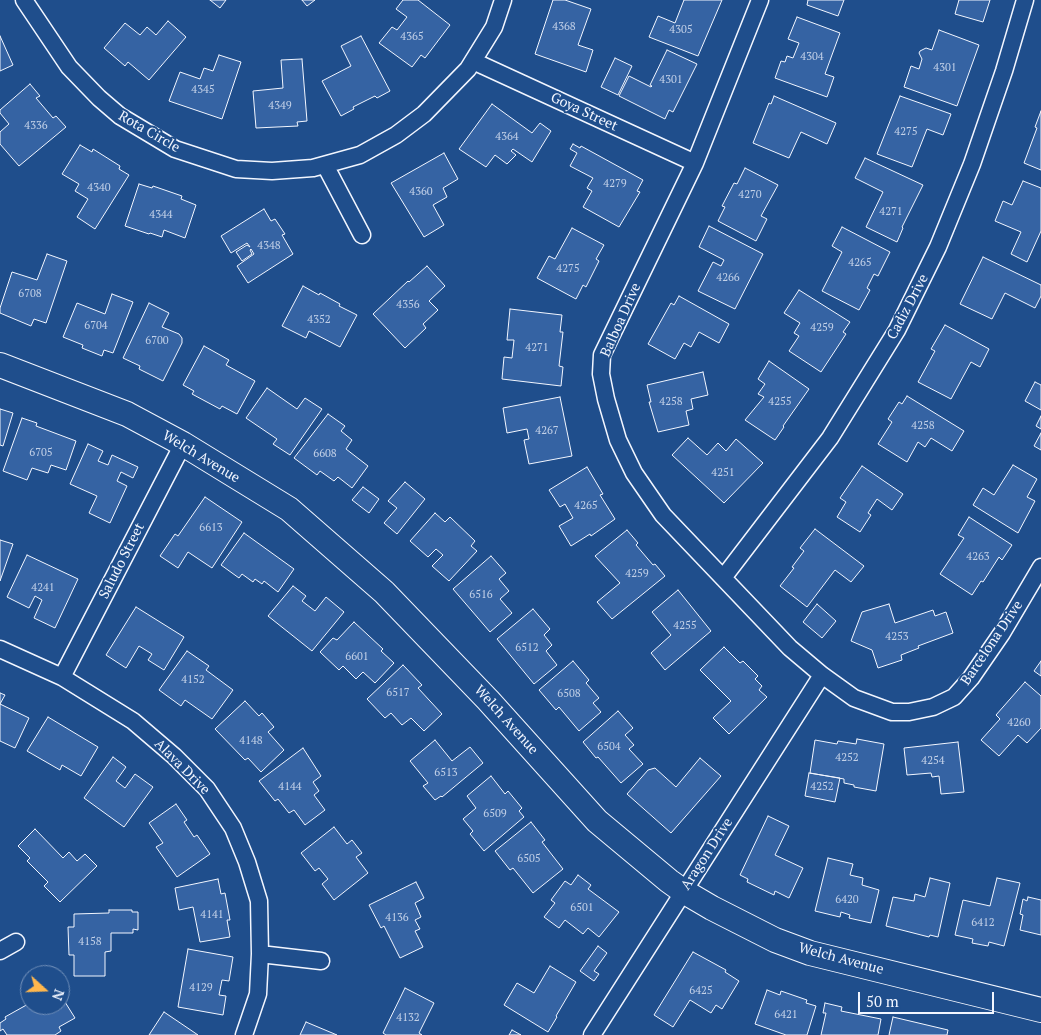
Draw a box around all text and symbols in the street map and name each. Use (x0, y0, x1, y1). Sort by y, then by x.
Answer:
house number: 4368 (552, 20, 576, 34)
house number: 4305 (669, 23, 693, 37)
house number: 4365 (400, 30, 424, 44)
house number: 4304 (800, 50, 824, 64)
house number: 4301 (933, 61, 957, 75)
house number: 4301 (659, 73, 683, 87)
house number: 4345 (191, 83, 215, 97)
street label: Goya Street (548, 89, 620, 135)
house number: 4349 (268, 99, 292, 113)
street label: Rota Circle (115, 108, 183, 156)
house number: 4336 (24, 119, 48, 133)
house number: 4275 (894, 125, 918, 139)
house number: 4364 (495, 130, 519, 144)
house number: 4279 (603, 177, 627, 191)
house number: 4340 (87, 181, 111, 195)
house number: 4360 (409, 185, 433, 199)
house number: 4270 (738, 188, 762, 202)
house number: 4271 (879, 205, 903, 219)
house number: 4344 (149, 208, 173, 222)
house number: 4348 (257, 239, 281, 253)
house number: 4265 (848, 256, 872, 270)
house number: 4275 (556, 262, 580, 276)
house number: 4266 (716, 271, 740, 285)
street label: Cadiz Drive (884, 271, 932, 343)
street label: Balboa Drive (597, 280, 645, 360)
house number: 6708 (18, 287, 42, 301)
house number: 4356 (396, 298, 420, 312)
house number: 4352 (307, 313, 331, 327)
house number: 6704 (84, 319, 108, 333)
house number: 4259 (810, 321, 834, 335)
house number: 6700 (145, 334, 169, 348)
house number: 4271 (525, 341, 549, 355)
house number: 4258 (659, 395, 683, 409)
house number: 4255 (768, 395, 792, 409)
house number: 4258 (911, 419, 935, 433)
house number: 4267 (535, 424, 559, 438)
street label: Welch Avenue (159, 427, 243, 487)
house number: 6705 (29, 446, 53, 460)
house number: 6608 (313, 447, 337, 461)
house number: 4251 (711, 466, 735, 480)
house number: 4265 (574, 499, 598, 513)
street label: Saludo Street (96, 520, 148, 602)
house number: 6613 (199, 521, 223, 535)
house number: 4263 (966, 550, 990, 564)
house number: 4259 (625, 567, 649, 581)
house number: 4241 (31, 581, 55, 595)
house number: 6516 (469, 588, 493, 602)
street label: Barcelona Drive (957, 597, 1027, 689)
house number: 4255 (673, 619, 697, 633)
house number: 4253 (885, 630, 909, 644)
house number: 6512 (515, 641, 539, 655)
house number: 6601 (345, 650, 369, 664)
house number: 4152 (181, 673, 205, 687)
street label: Welch Avenue (471, 682, 541, 758)
house number: 6517 (386, 686, 410, 700)
house number: 6508 (557, 687, 581, 701)
house number: 4260 (1007, 716, 1031, 730)
house number: 4148 (239, 734, 263, 748)
street label: Alava Drive (151, 736, 213, 798)
house number: 6504 (597, 740, 621, 754)
house number: 4252 (835, 751, 859, 765)
house number: 4254 (921, 754, 945, 768)
house number: 6513 (434, 766, 458, 780)
house number: 4144 (278, 780, 302, 794)
house number: 4252 (810, 780, 834, 794)
house number: 6509 (483, 807, 507, 821)
street label: Aragon Drive (678, 815, 736, 893)
house number: 6505 (517, 852, 541, 866)
house number: 6420 (835, 893, 859, 907)
house number: 6501 (570, 901, 594, 915)
house number: 4141 (200, 908, 224, 922)
house number: 4136 (385, 911, 409, 925)
house number: 6412 (971, 916, 995, 930)
house number: 4158 (78, 935, 102, 949)
street label: Welch Avenue (797, 940, 885, 978)
north arrow (20, 965, 70, 1015)
house number: 4129 (189, 981, 213, 995)
scale bar (861, 982, 997, 1014)
house number: 6425 (689, 984, 713, 998)
text: N (48, 987, 69, 1003)
text: 50 m (866, 991, 899, 1011)
house number: 6421 (774, 1008, 798, 1022)
house number: 4132 (396, 1011, 420, 1025)

